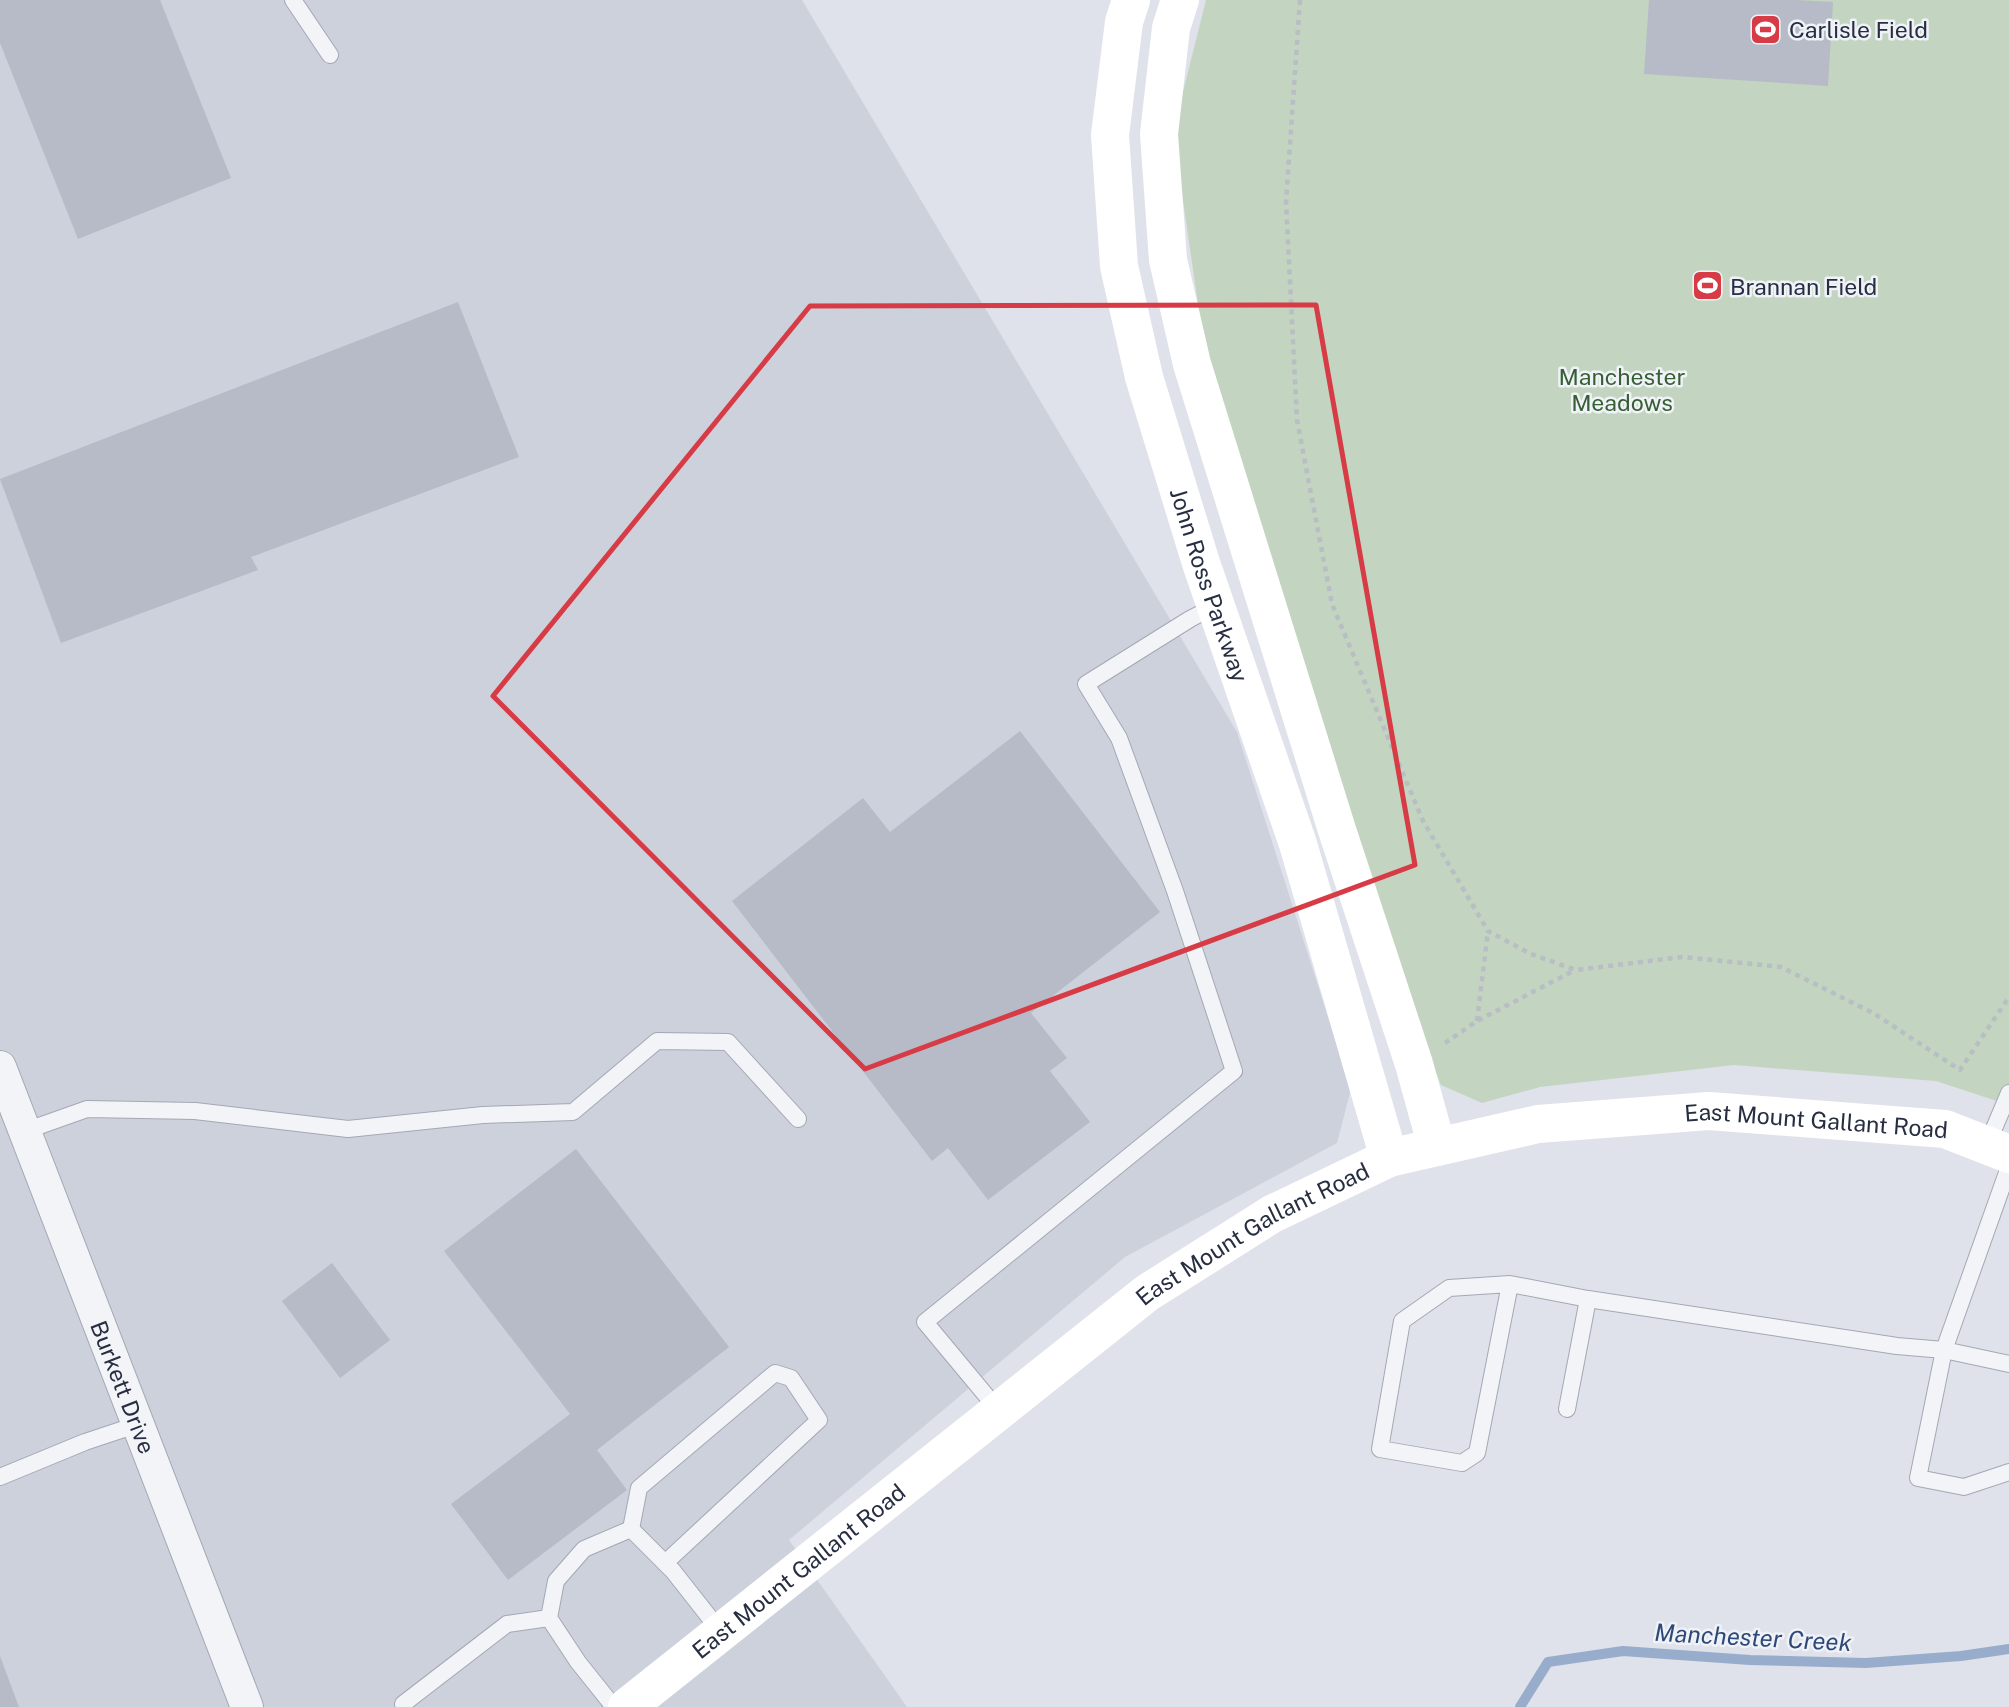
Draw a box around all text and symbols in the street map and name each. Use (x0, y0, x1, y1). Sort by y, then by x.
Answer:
sports icon: Carlisle Field (1749, 12, 1783, 46)
place label: Carlisle Field (1789, 16, 1928, 43)
sports icon: Brannan Field (1690, 269, 1724, 303)
place label: Brannan Field (1730, 273, 1877, 300)
park label: Manchester Meadows (1559, 363, 1685, 416)
street label: John Ross Parkway (1165, 485, 1254, 685)
street label: East Mount Gallant Road (1683, 1097, 1949, 1143)
street label: East Mount Gallant Road (1130, 1156, 1373, 1310)
street label: Burkett Drive (86, 1317, 161, 1457)
street label: East Mount Gallant Road (687, 1478, 910, 1663)
water label: Manchester Creek (1654, 1618, 1852, 1656)

